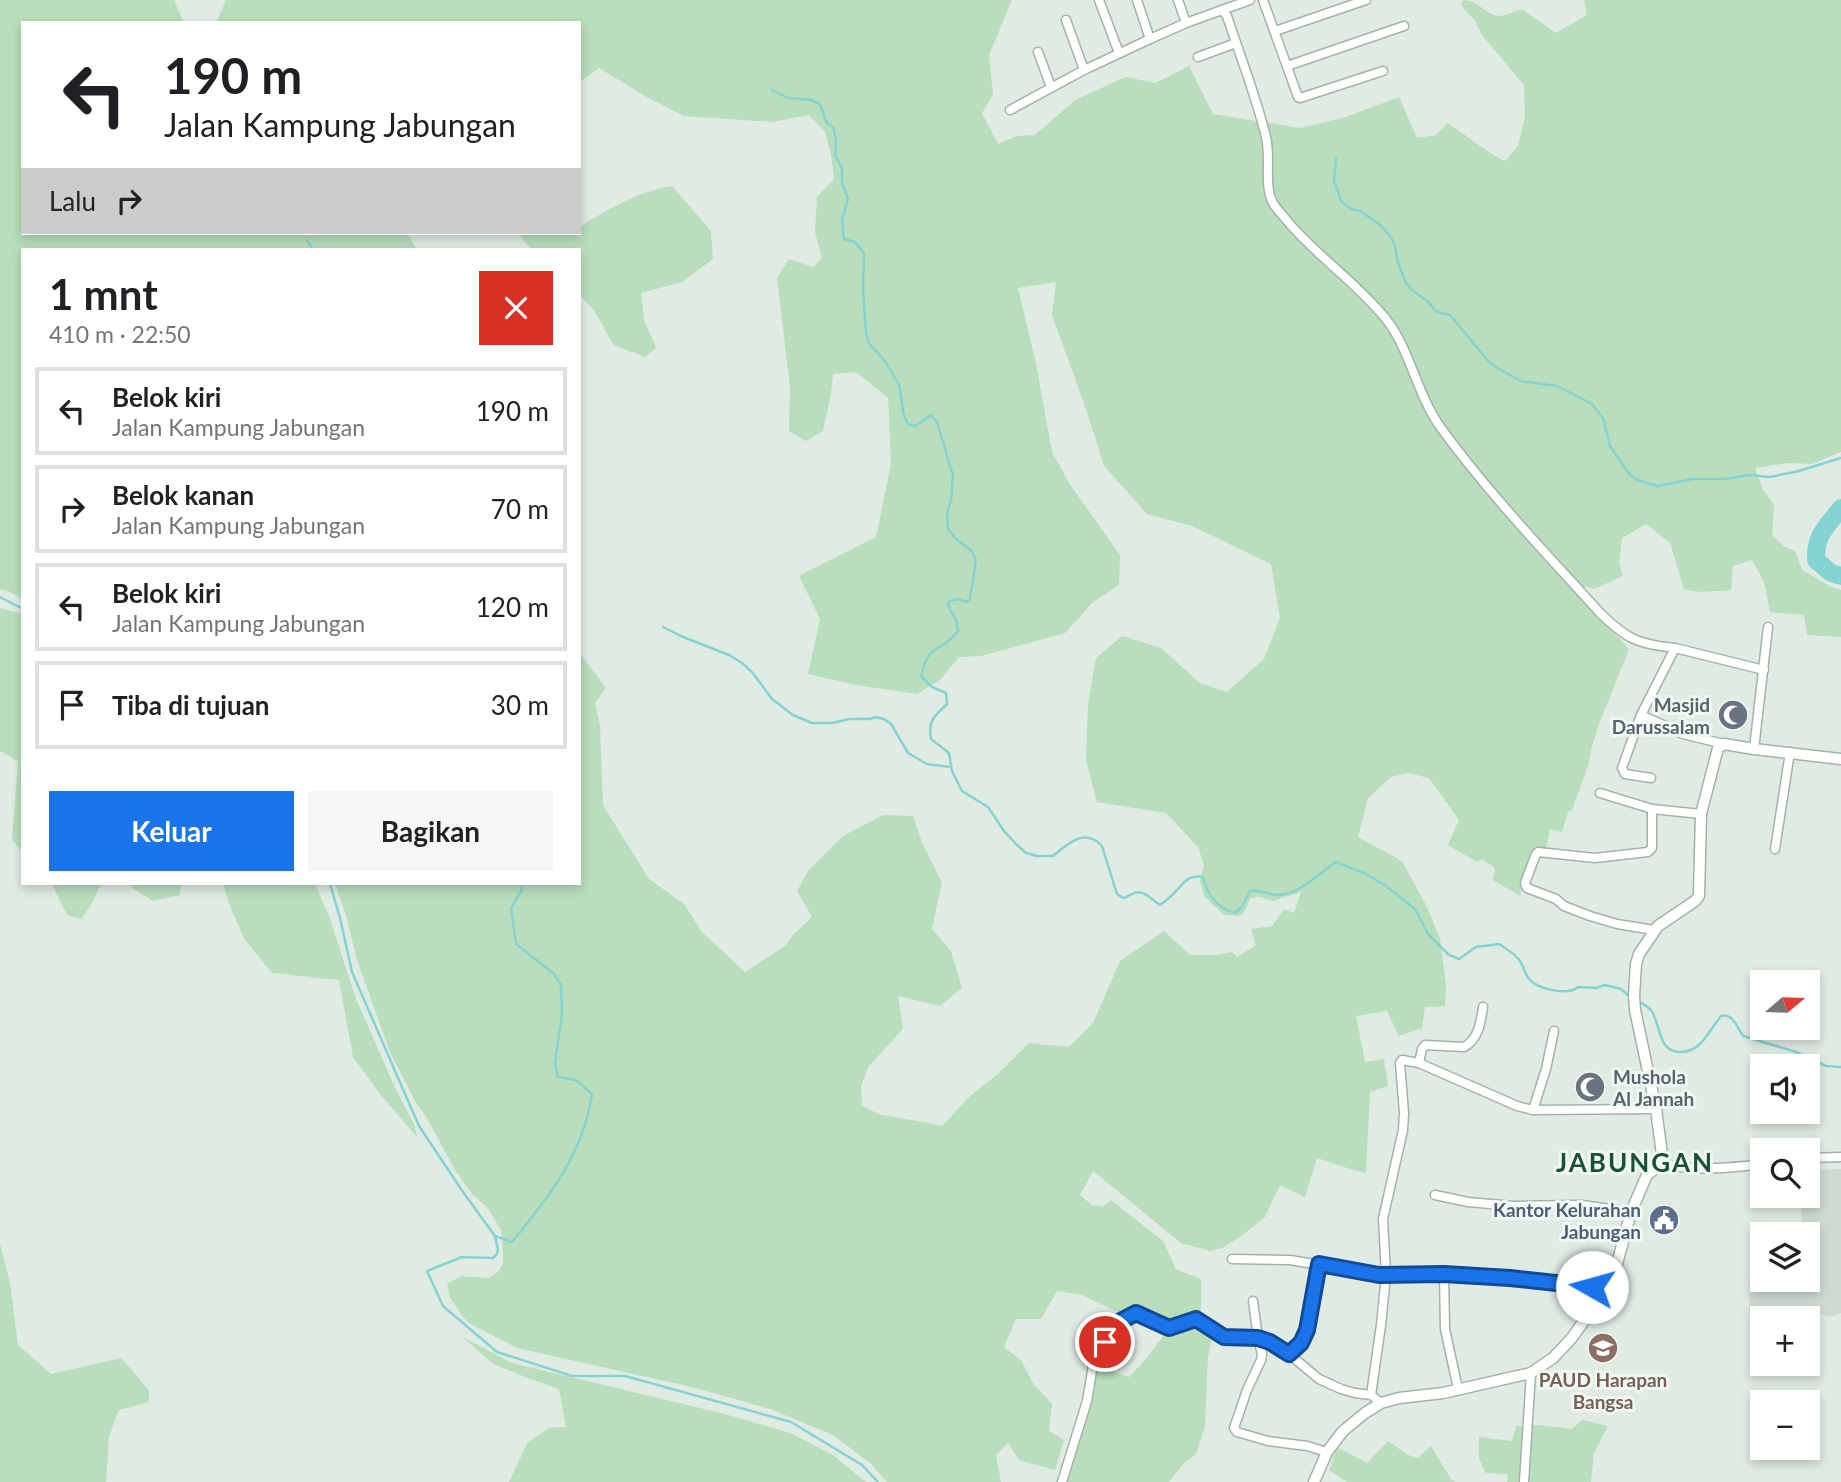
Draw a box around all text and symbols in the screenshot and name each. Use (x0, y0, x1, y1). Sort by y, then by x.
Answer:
text: 190 m (164, 46, 302, 104)
icon: left (49, 49, 140, 140)
text: Jalan Kampung Jabungan (164, 105, 516, 144)
icon: right (110, 182, 148, 220)
text: Lalu (49, 185, 96, 217)
text: 1 mnt (49, 269, 158, 319)
button: close (479, 271, 553, 345)
text: 410 m · 22:50 (49, 320, 191, 348)
text: Belok kiri (112, 381, 221, 413)
icon: left (53, 392, 91, 430)
text: 190 m (476, 395, 549, 427)
text: Jalan Kampung Jabungan (112, 413, 365, 441)
text: Belok kanan (112, 479, 254, 511)
icon: right (53, 490, 91, 528)
text: 70 m (491, 493, 549, 525)
text: Jalan Kampung Jabungan (112, 511, 365, 539)
text: Belok kiri (112, 577, 221, 609)
icon: left (53, 588, 91, 626)
text: 120 m (476, 591, 549, 623)
text: Jalan Kampung Jabungan (112, 609, 365, 637)
icon: arrive (53, 686, 91, 724)
text: Tiba di tujuan (112, 689, 270, 721)
text: 30 m (491, 689, 549, 721)
place label: Masjid Darussalam (1612, 693, 1710, 738)
mosque icon: Masjid Darussalam (1716, 698, 1750, 732)
button: Keluar (49, 791, 294, 871)
button: Bagikan (308, 791, 553, 871)
north arrow (1750, 970, 1820, 1040)
map controls (1750, 970, 1820, 1460)
button: sound (1750, 1054, 1820, 1124)
place label: Mushola Al Jannah (1612, 1065, 1694, 1110)
mosque icon: Mushola Al Jannah (1573, 1070, 1607, 1104)
button: search (1750, 1138, 1820, 1208)
district label: JABUNGAN (1556, 1146, 1714, 1178)
place label: Kantor Kelurahan Jabungan (1493, 1198, 1641, 1243)
public building icon: Kantor Kelurahan Jabungan (1647, 1203, 1681, 1237)
button: layers (1750, 1222, 1820, 1292)
position arrow (1555, 1250, 1629, 1324)
button: + (1750, 1306, 1820, 1376)
pin (1075, 1312, 1135, 1372)
icon: arrive (1086, 1323, 1124, 1361)
school or university icon: PAUD Harapan Bangsa (1586, 1331, 1620, 1365)
place label: PAUD Harapan Bangsa (1539, 1368, 1667, 1413)
button: − (1750, 1390, 1820, 1460)

